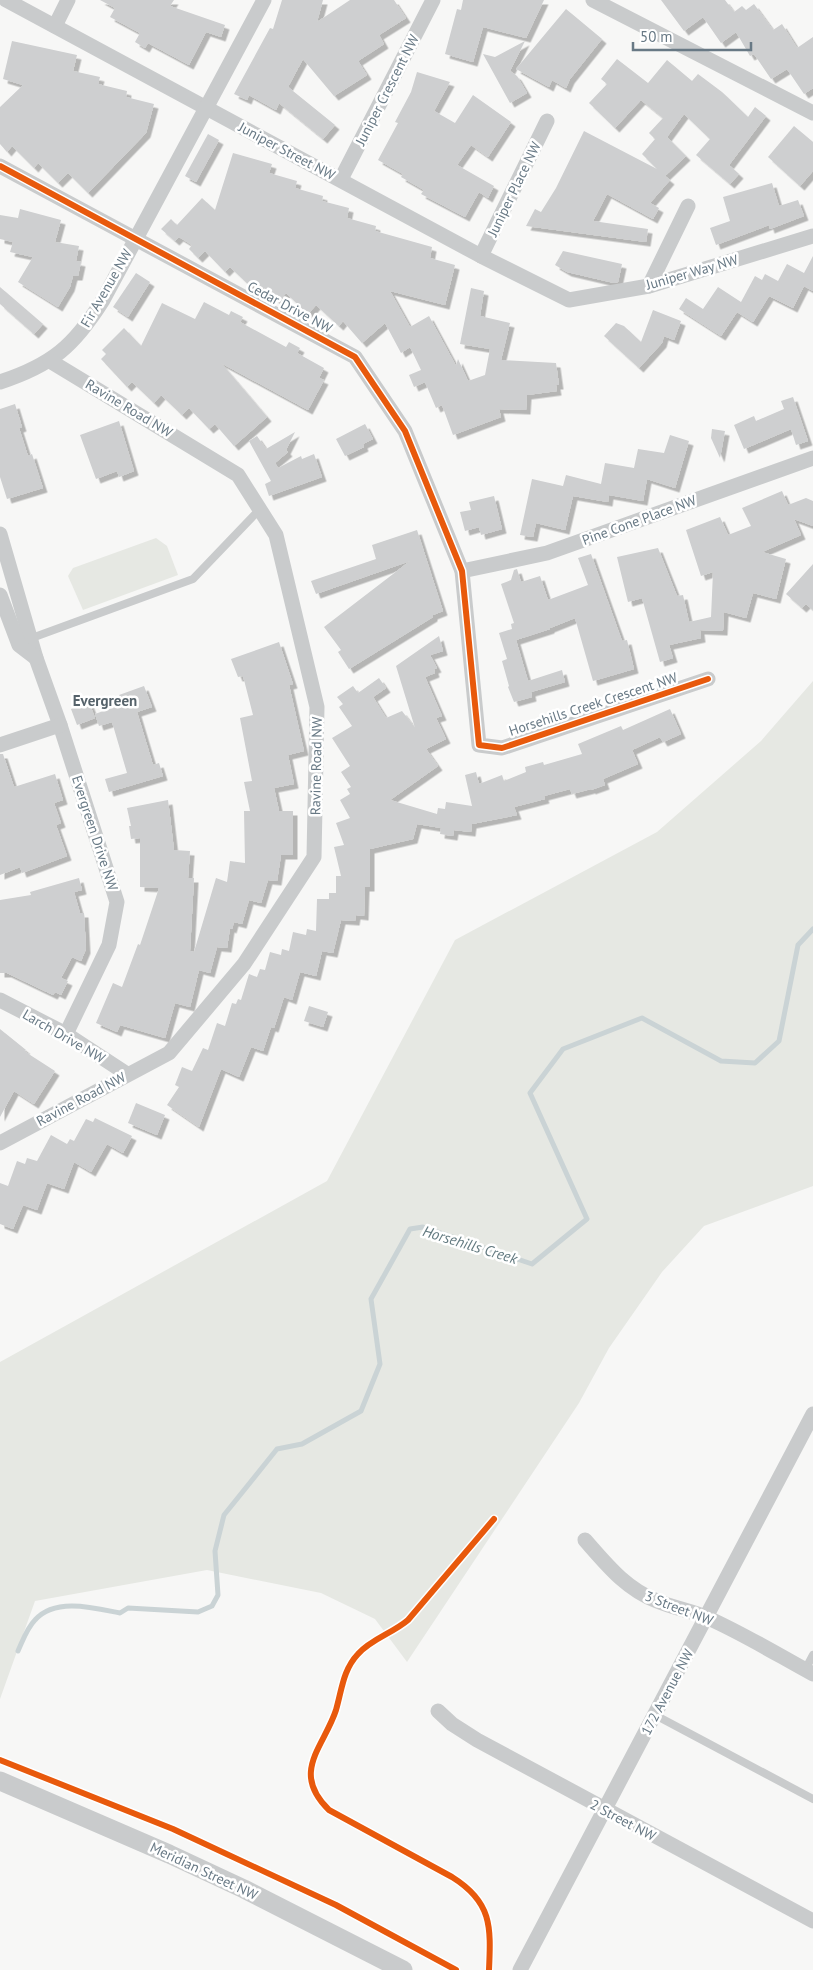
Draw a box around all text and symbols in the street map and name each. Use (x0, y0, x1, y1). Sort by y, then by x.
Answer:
scale bar (633, 20, 750, 52)
text: 50 m (640, 27, 673, 46)
street label: Juniper Crescent NW (351, 31, 423, 149)
street label: Juniper Street NW (235, 118, 339, 184)
street label: Juniper Place NW (483, 138, 545, 240)
street label: Fir Avenue NW (76, 245, 136, 330)
street label: Juniper Way NW (643, 250, 740, 294)
street label: Cedar Drive NW (244, 277, 336, 337)
street label: Ravine Road NW (82, 375, 176, 441)
street label: Pine Cone Place NW (579, 491, 699, 549)
street label: Horsehills Creek Crescent NW (506, 668, 680, 740)
district label: Evergreen (73, 691, 137, 710)
street label: Ravine Road NW (306, 716, 326, 815)
street label: Evergreen Drive NW (68, 773, 122, 893)
street label: Larch Drive NW (19, 1005, 109, 1067)
street label: Ravine Road NW (33, 1068, 129, 1130)
water label: Horsehills Creek (421, 1221, 521, 1268)
street label: 3 Street NW (642, 1587, 716, 1629)
street label: 172 Avenue NW (637, 1646, 697, 1738)
street label: 2 Street NW (587, 1795, 659, 1845)
street label: Meridian Street NW (147, 1838, 261, 1904)

